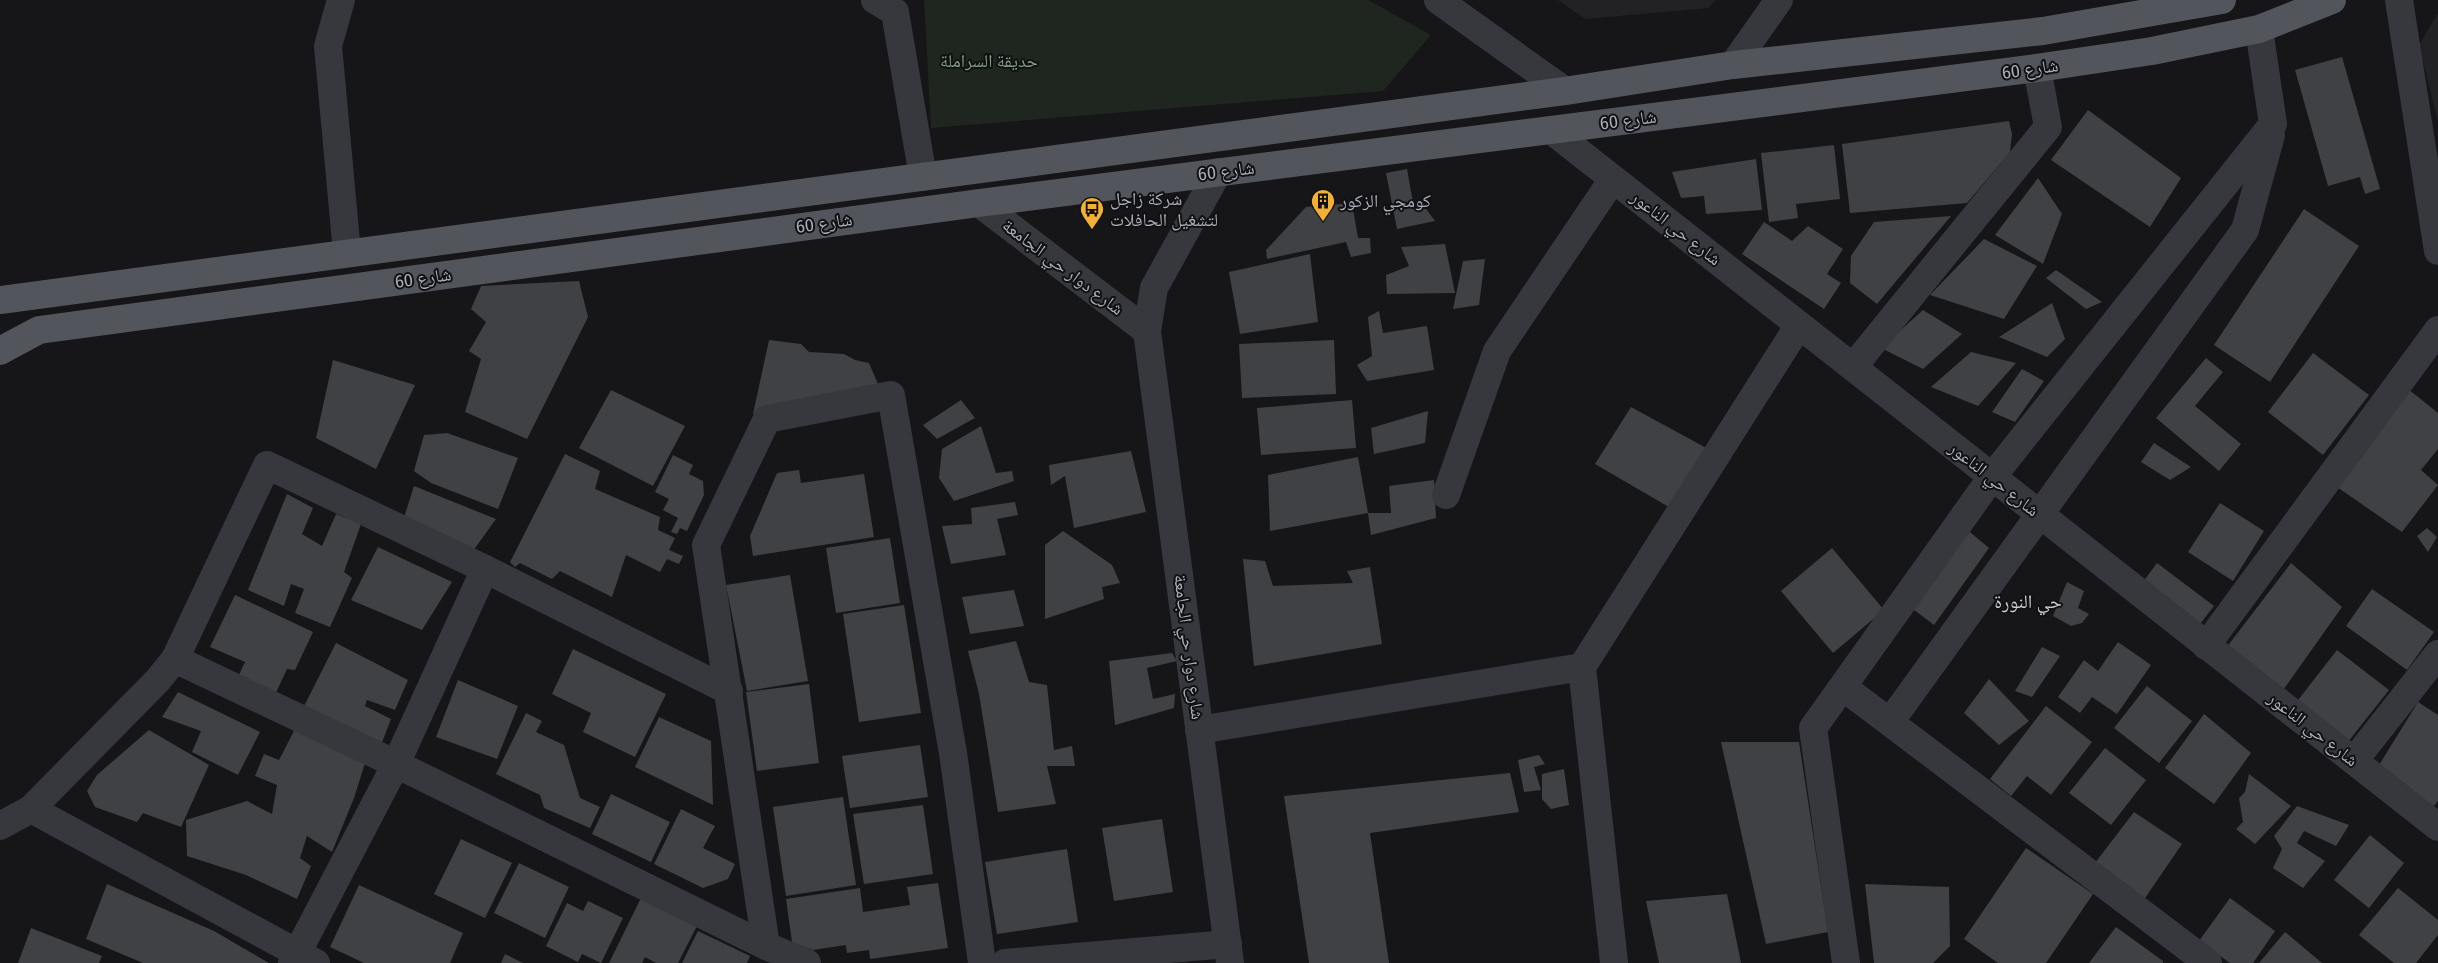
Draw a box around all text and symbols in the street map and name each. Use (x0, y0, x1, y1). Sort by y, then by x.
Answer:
park label: حديقة السراملة (940, 50, 1038, 72)
street label: شارع 60 (2000, 54, 2060, 84)
street label: شارع 60 (1598, 106, 1658, 134)
street label: شارع 60 (1196, 157, 1256, 185)
street label: شارع حي الناعور (1623, 185, 1726, 273)
place label: شركة زاجل لتشغيل الحافلات (1110, 188, 1218, 231)
building icon: كومجي الزكور (1310, 188, 1336, 222)
place label: كومجي الزكور (1339, 190, 1431, 216)
bus stop icon: شركة زاجل لتشغيل الحافلات (1079, 196, 1105, 230)
street label: شارع 60 (794, 208, 854, 238)
street label: شارع دوار حي الجامعة (996, 214, 1128, 323)
street label: شارع 60 (393, 263, 453, 293)
street label: شارع حي الناعور (1941, 436, 2044, 524)
street label: شارع دوار حي الجامعة (1166, 573, 1209, 721)
district label: حي النورة (1994, 590, 2062, 616)
street label: شارع حي الناعور (2260, 686, 2363, 774)

